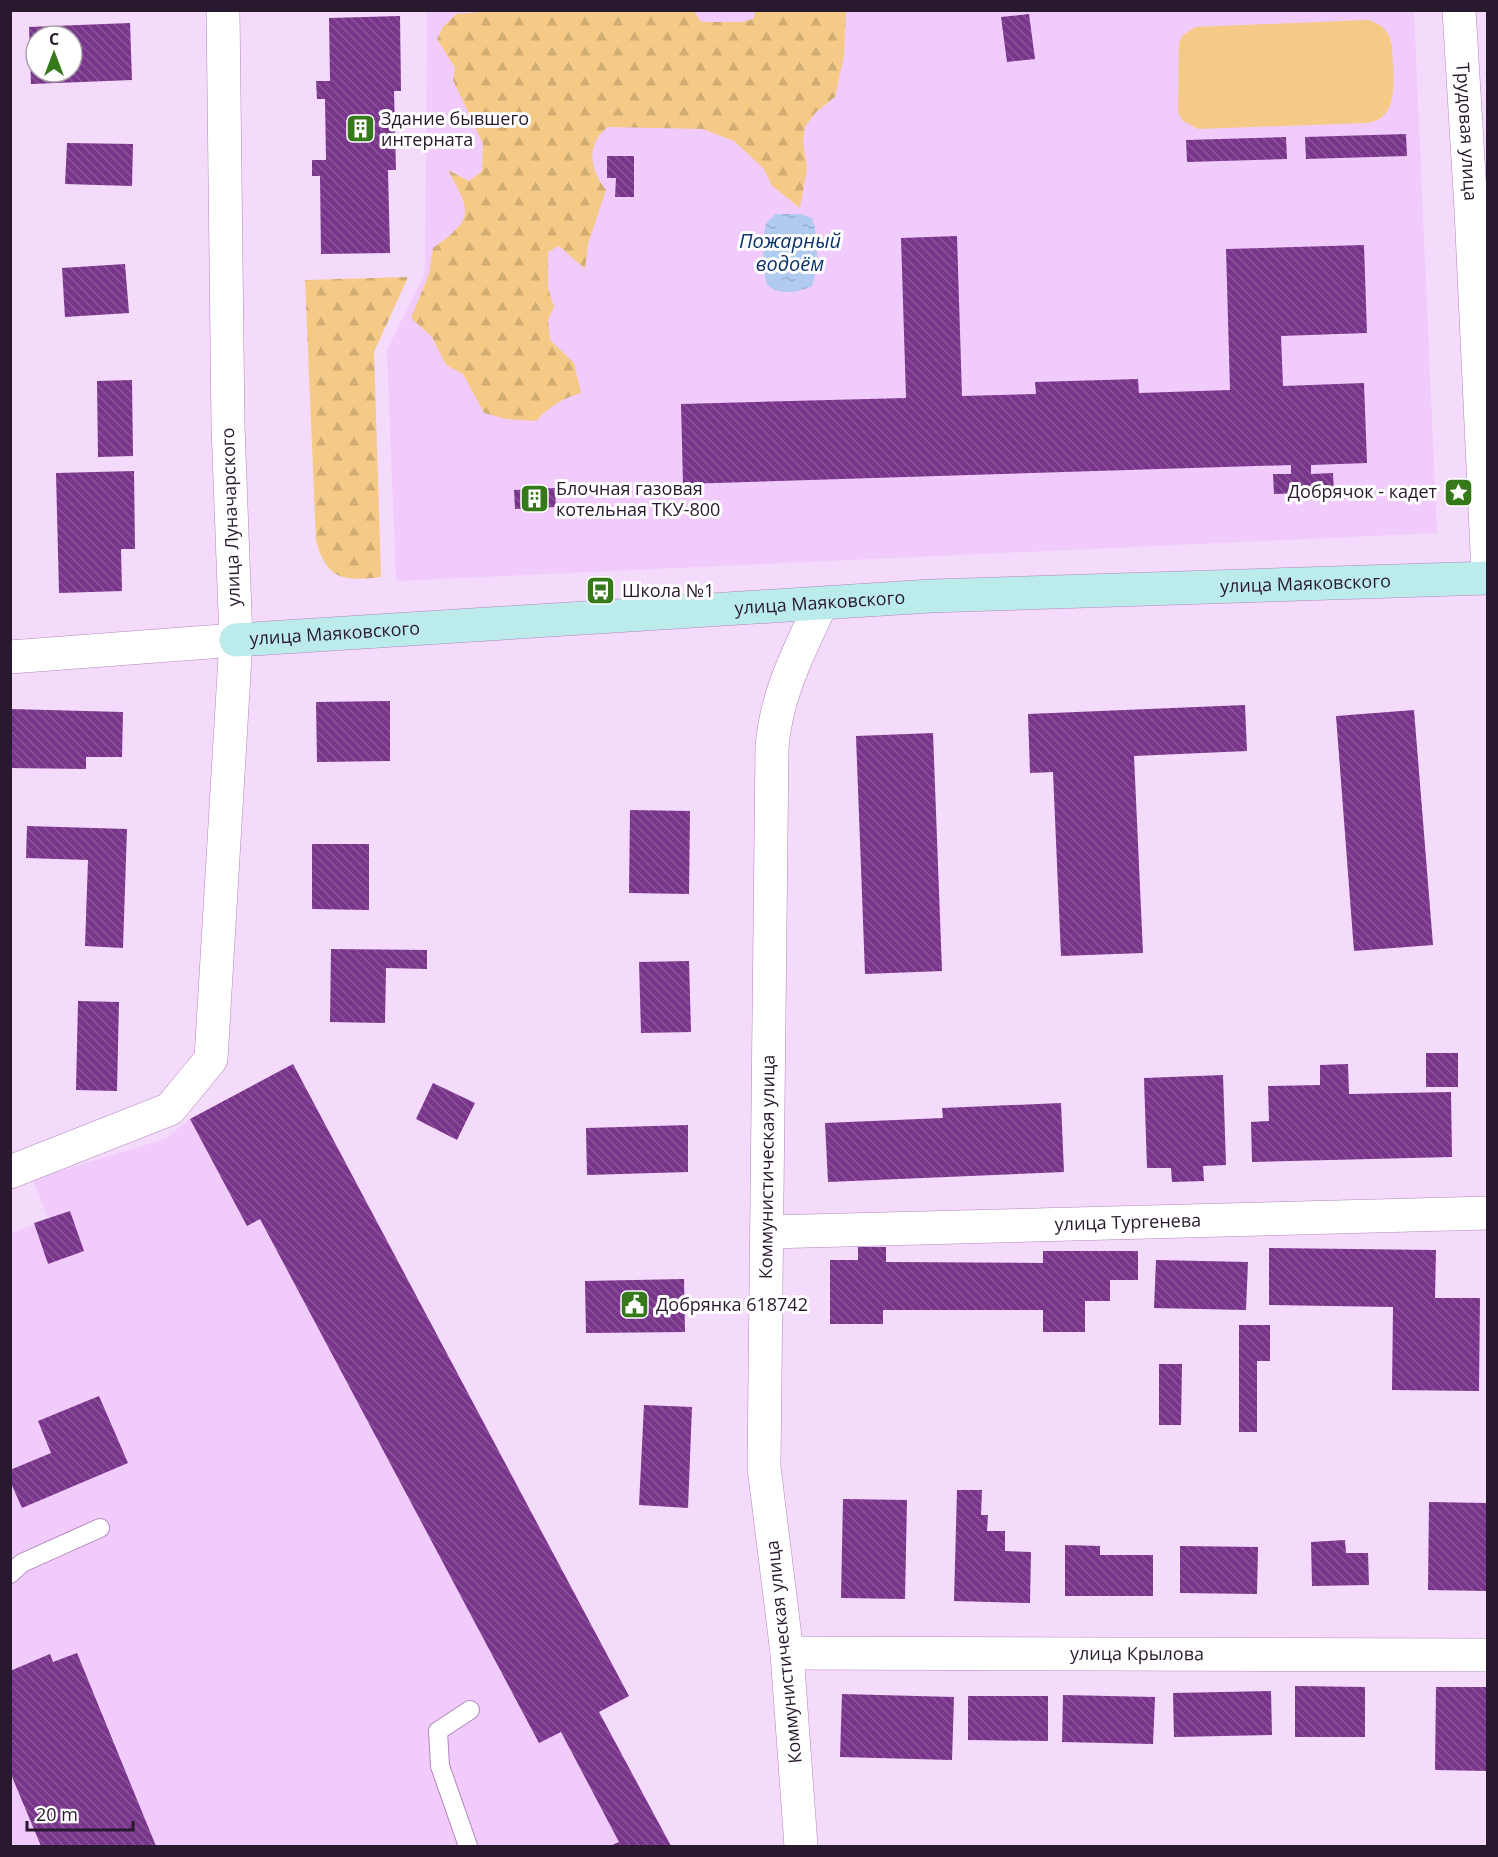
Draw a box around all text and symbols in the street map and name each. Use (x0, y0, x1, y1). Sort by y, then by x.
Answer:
north arrow (24, 24, 84, 84)
text: С (49, 28, 59, 50)
street label: Трудовая улица (1451, 62, 1483, 201)
place label: Здание бывшего интерната (381, 106, 529, 151)
building icon: Здание бывшего интерната (344, 113, 376, 145)
water label: Пожарный водоём (739, 227, 842, 277)
street label: улица Луначарского (215, 427, 245, 607)
place label: Блочная газовая котельная ТКУ-800 (556, 476, 720, 521)
place icon: Добрячок - кадет (1442, 476, 1474, 508)
place label: Добрячок - кадет (1288, 479, 1438, 503)
building icon: Блочная газовая котельная ТКУ-800 (519, 483, 551, 515)
street label: улица Маяковского (1220, 568, 1391, 598)
bus stop icon: Школа №1 (585, 575, 617, 607)
place label: Школа №1 (622, 578, 714, 602)
street label: улица Маяковского (734, 585, 906, 619)
street label: улица Маяковского (249, 615, 421, 650)
street label: Коммунистическая улица (753, 1055, 780, 1279)
street label: улица Тургенева (1054, 1208, 1201, 1235)
public building icon: Добрянка 618742 (619, 1289, 651, 1321)
place label: Добрянка 618742 (656, 1292, 808, 1316)
street label: Коммунистическая улица (759, 1539, 807, 1765)
street label: улица Крылова (1070, 1641, 1204, 1665)
scale bar (27, 1794, 134, 1832)
text: 20 m (36, 1802, 78, 1826)

